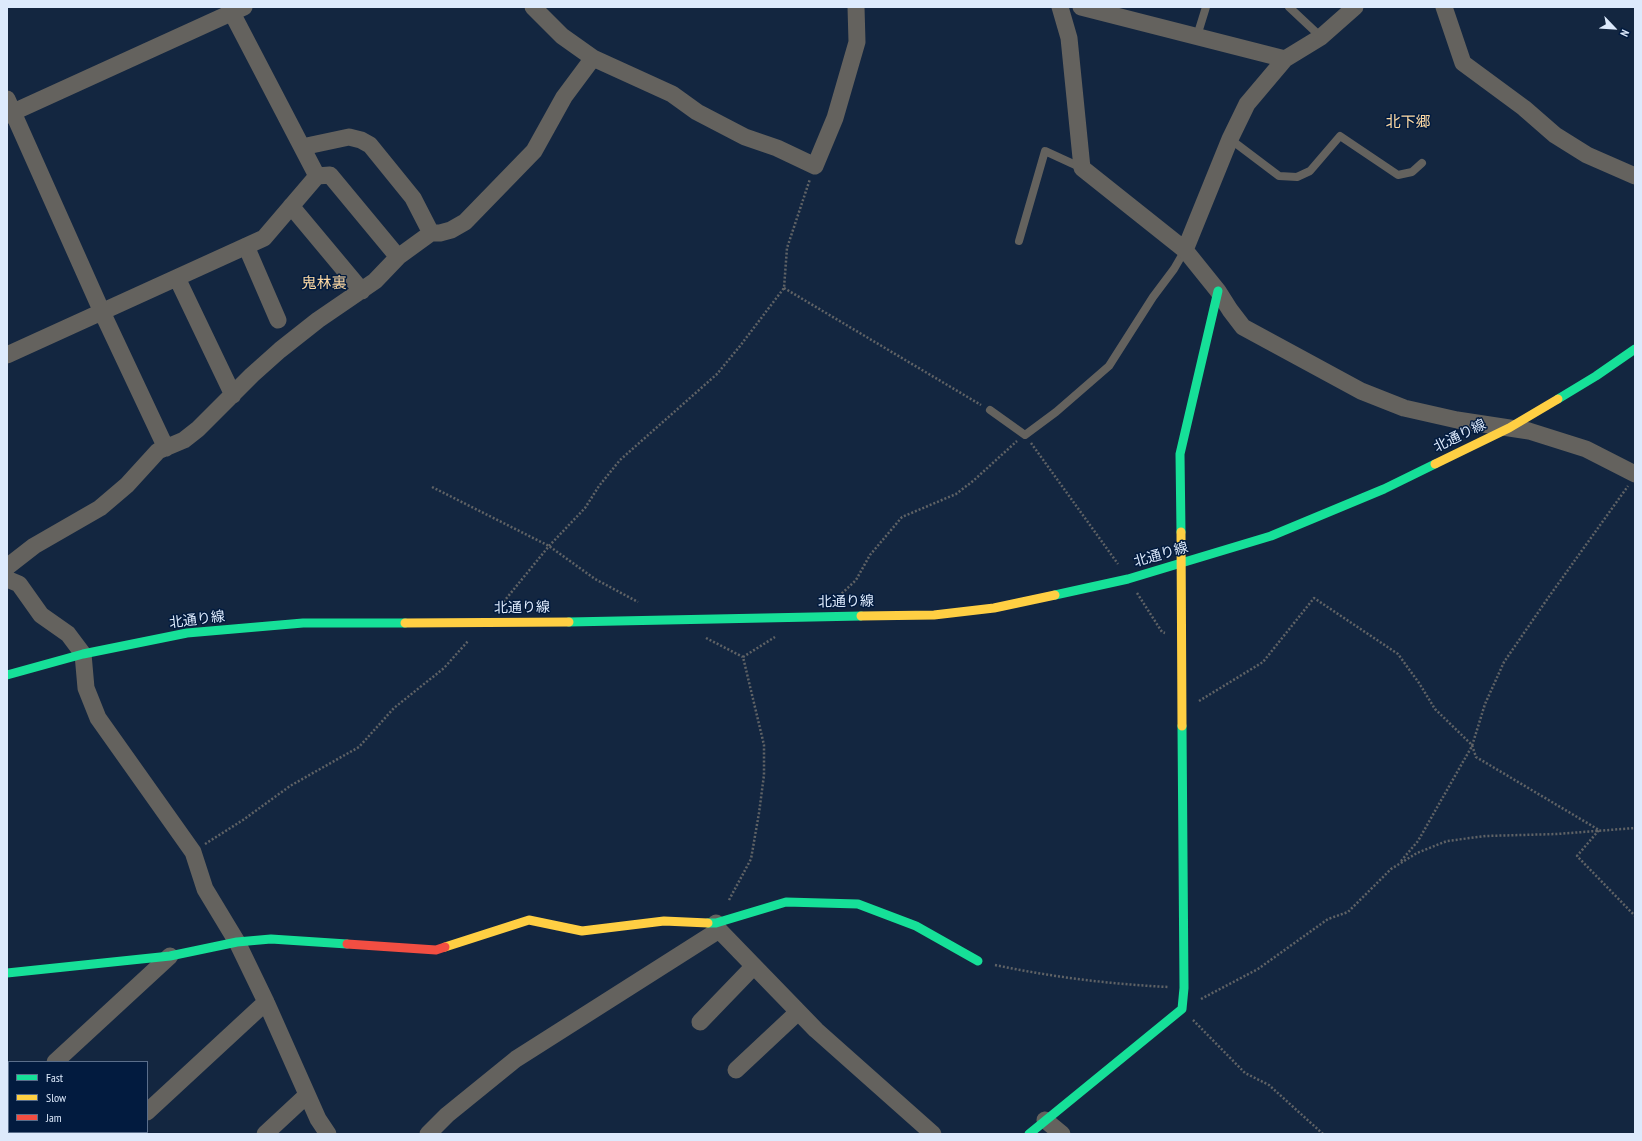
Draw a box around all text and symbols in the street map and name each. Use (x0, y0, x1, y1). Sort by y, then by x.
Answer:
north arrow (1594, 8, 1634, 48)
text: N (1617, 27, 1632, 39)
district label: 北下郷 (1386, 114, 1430, 132)
district label: 鬼林裏 (302, 275, 346, 293)
street label: 北通り線 (1431, 416, 1489, 456)
street label: 北通り線 (1132, 539, 1190, 571)
street label: 北通り線 (818, 593, 874, 611)
street label: 北通り線 (494, 599, 550, 617)
street label: 北通り線 (168, 608, 226, 632)
legend (8, 1061, 148, 1133)
text: Fast (46, 1070, 63, 1085)
text: Slow (46, 1090, 66, 1105)
text: Jam (46, 1110, 62, 1125)

